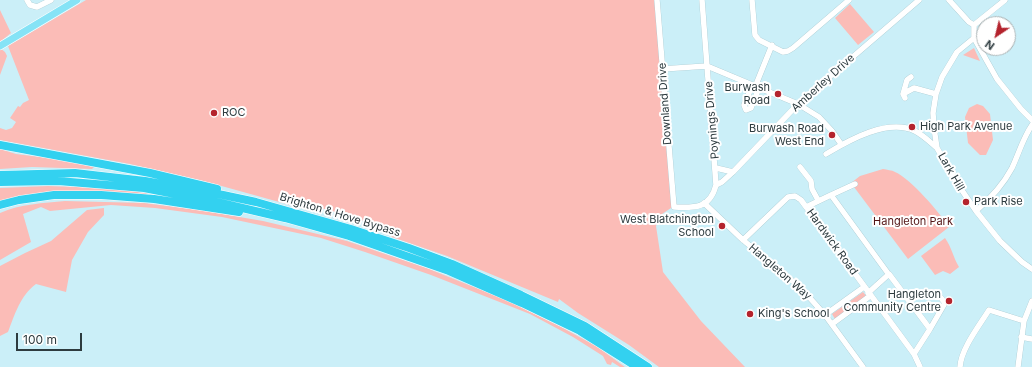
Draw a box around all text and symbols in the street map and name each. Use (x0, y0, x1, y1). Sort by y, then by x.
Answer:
north arrow (976, 16, 1016, 56)
text: N (982, 37, 997, 53)
street label: Amberley Drive (789, 51, 857, 115)
street label: Downland Drive (656, 62, 674, 146)
street label: Poynings Drive (702, 81, 722, 159)
place label: Burwash Road (725, 81, 770, 107)
marker: Burwash Road (773, 89, 783, 99)
place label: ROC (222, 106, 246, 120)
marker: ROC (209, 108, 219, 118)
place label: High Park Avenue (920, 120, 1012, 134)
place label: Burwash Road West End (749, 122, 824, 148)
marker: High Park Avenue (907, 122, 917, 132)
marker: Burwash Road West End (827, 130, 837, 140)
street label: Lark Hill (935, 151, 967, 193)
street label: Brighton & Hove Bypass (278, 190, 402, 240)
place label: Park Rise (974, 195, 1023, 209)
marker: Park Rise (961, 197, 971, 207)
street label: Hardwick Road (804, 206, 860, 278)
place label: West Blatchington School (620, 213, 714, 239)
park label: Hangleton Park (873, 215, 953, 229)
marker: West Blatchington School (717, 221, 727, 231)
street label: Hangleton Way (746, 241, 814, 303)
place label: Hangleton Community Centre (843, 288, 941, 314)
marker: Hangleton Community Centre (944, 296, 954, 306)
place label: King's School (758, 307, 829, 321)
marker: King's School (745, 309, 755, 319)
scale bar (18, 325, 84, 351)
text: 100 m (23, 332, 57, 347)

